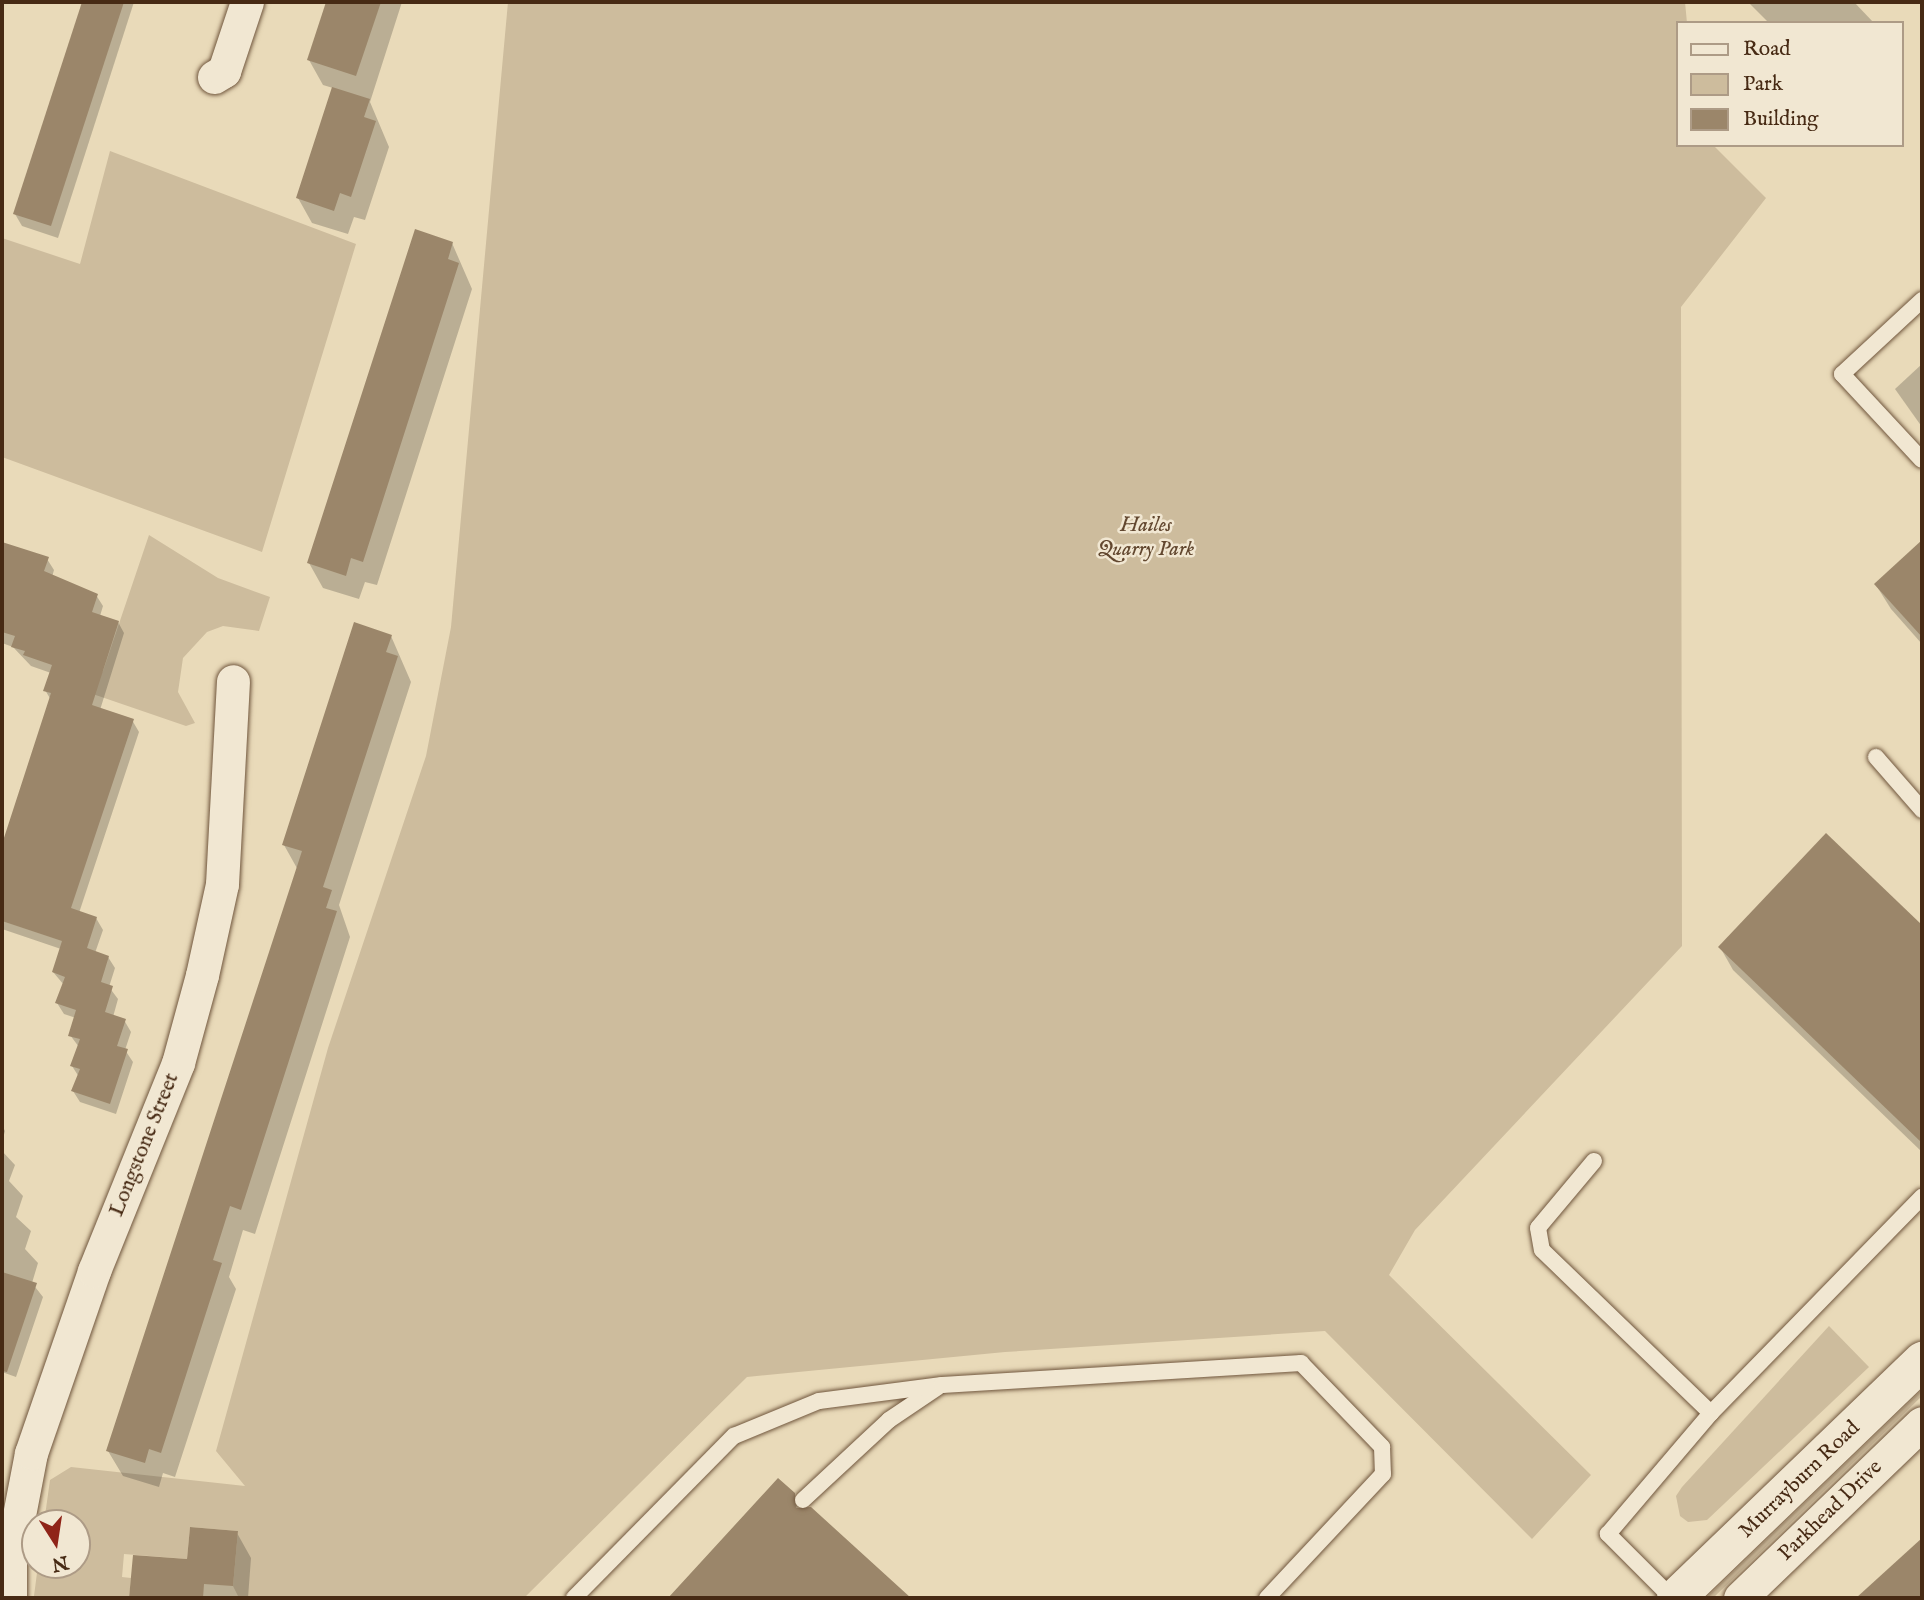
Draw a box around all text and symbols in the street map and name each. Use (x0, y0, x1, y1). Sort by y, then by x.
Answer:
legend (1675, 21, 1903, 147)
text: Road (1743, 36, 1790, 63)
text: Park (1743, 71, 1783, 98)
text: Building (1743, 106, 1818, 133)
park label: Hailes Quarry Park (1098, 513, 1194, 563)
street label: Longstone Street (105, 1070, 185, 1220)
street label: Murrayburn Road (1734, 1416, 1866, 1544)
street label: Parkhead Drive (1774, 1455, 1888, 1567)
north arrow (21, 1509, 91, 1579)
text: N (49, 1549, 70, 1576)

